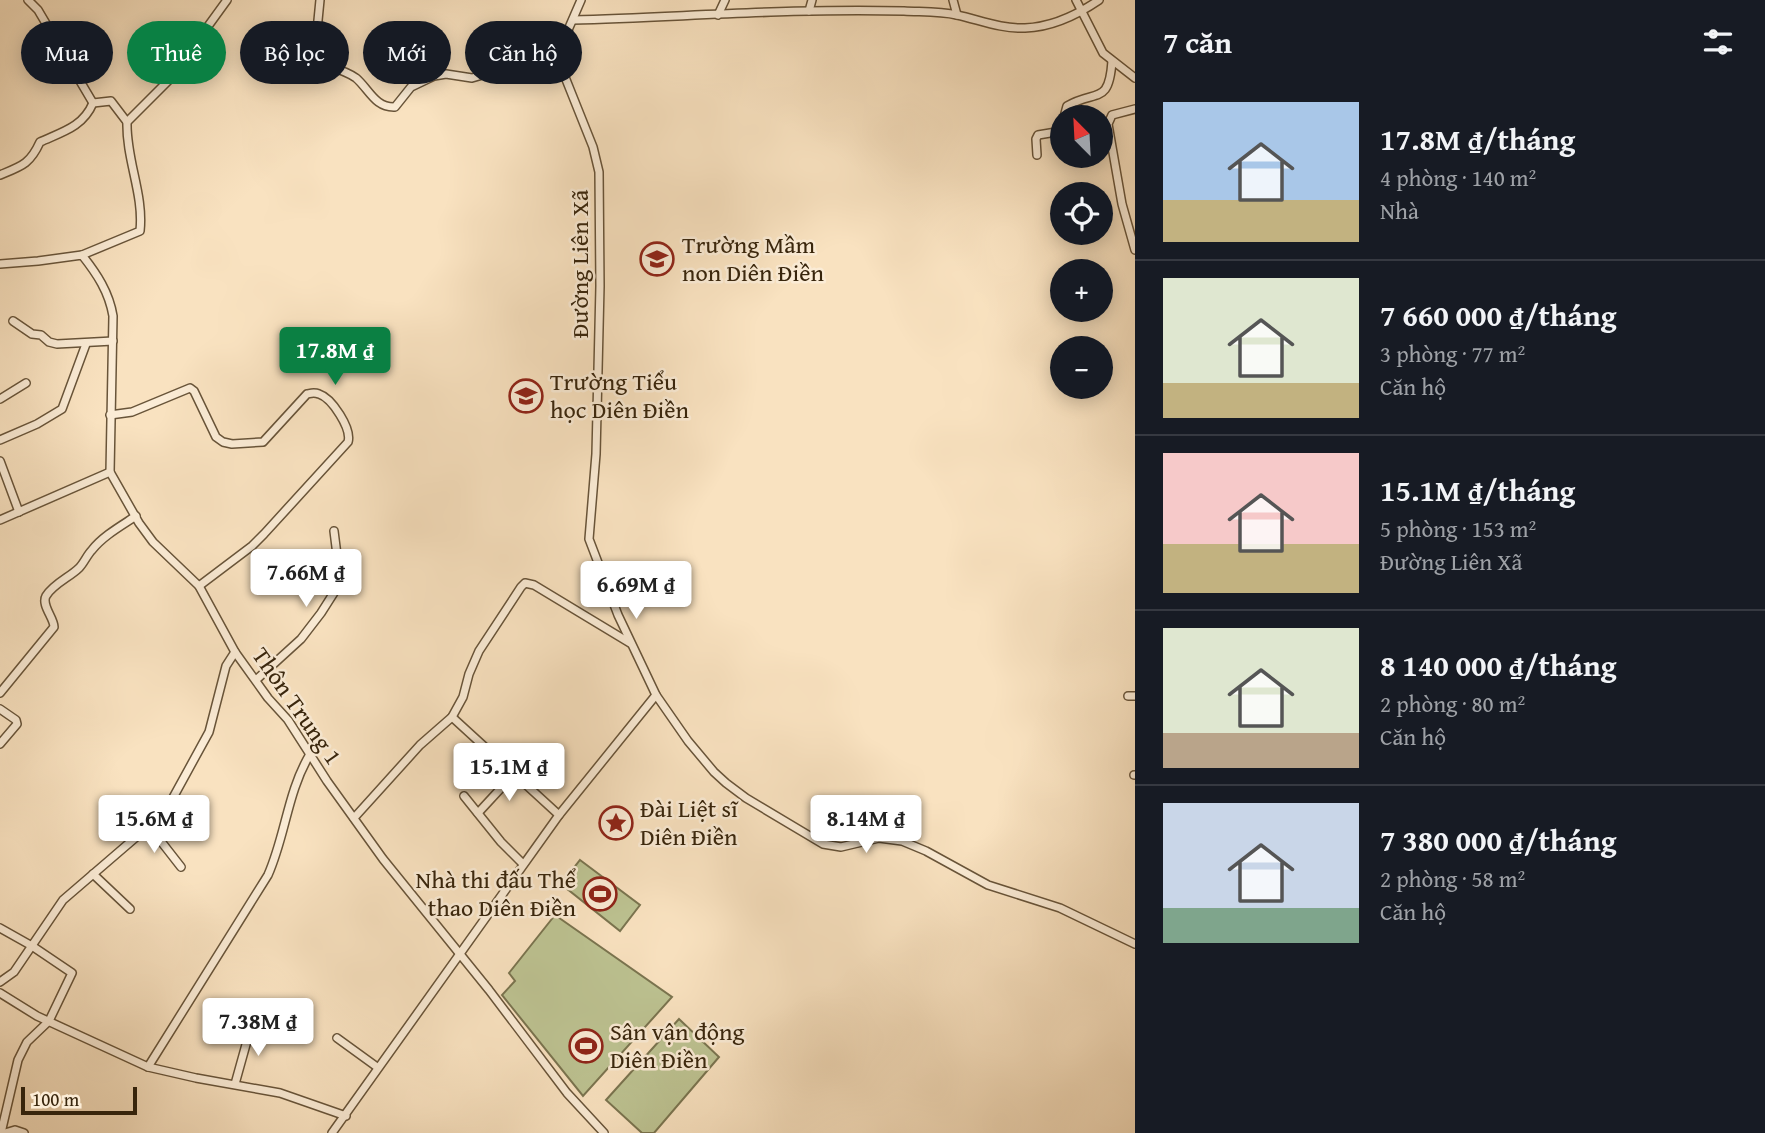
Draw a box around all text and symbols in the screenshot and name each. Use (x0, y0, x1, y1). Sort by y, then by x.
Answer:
text: 7 căn (1163, 20, 1232, 64)
chip: Mua (21, 21, 113, 84)
chip: Thuê (127, 21, 226, 84)
chip: Bộ lọc (240, 21, 349, 84)
chip: Mới (363, 21, 451, 84)
chip: Căn hộ (465, 21, 582, 84)
icon: filters (1699, 23, 1737, 61)
north arrow (1050, 105, 1113, 168)
map controls (1050, 105, 1113, 399)
text: 17.8M ₫/tháng (1380, 117, 1575, 161)
icon: home (1219, 130, 1303, 214)
text: 4 phòng · 140 m² (1380, 161, 1536, 194)
button: locate (1050, 182, 1113, 245)
street label: Đường Liên Xã (562, 189, 597, 338)
text: Nhà (1380, 194, 1419, 227)
place label: Trường Mầm non Diên Điền (682, 227, 824, 290)
school or university icon: Trường Mầm non Diên Điền (638, 240, 676, 278)
button: + (1050, 259, 1113, 322)
text: 7 660 000 ₫/tháng (1380, 293, 1617, 337)
icon: home (1219, 306, 1303, 390)
pin: 17.8M ₫ (270, 328, 400, 387)
text: 17.8M ₫ (295, 333, 375, 366)
button: − (1050, 336, 1113, 399)
text: 3 phòng · 77 m² (1380, 337, 1525, 370)
place label: Trường Tiểu học Diên Điền (550, 364, 690, 427)
text: Căn hộ (1380, 370, 1446, 403)
school or university icon: Trường Tiểu học Diên Điền (507, 377, 545, 415)
text: 15.1M ₫/tháng (1380, 468, 1575, 512)
icon: home (1219, 481, 1303, 565)
text: 5 phòng · 153 m² (1380, 512, 1536, 545)
text: Đường Liên Xã (1380, 545, 1522, 578)
pin: 7.66M ₫ (241, 550, 371, 609)
text: 7.66M ₫ (266, 555, 346, 588)
pin: 6.69M ₫ (571, 562, 701, 621)
text: 6.69M ₫ (596, 567, 676, 600)
street label: Thôn Trung 1 (244, 640, 351, 772)
text: 8 140 000 ₫/tháng (1380, 643, 1617, 687)
icon: home (1219, 656, 1303, 740)
text: 2 phòng · 80 m² (1380, 687, 1525, 720)
text: Căn hộ (1380, 720, 1446, 753)
pin: 15.1M ₫ (444, 744, 574, 803)
text: 15.1M ₫ (469, 749, 549, 782)
place label: Đài Liệt sĩ Diên Điền (640, 791, 739, 854)
pin: 15.6M ₫ (89, 796, 219, 855)
pin: 8.14M ₫ (801, 796, 931, 855)
text: 15.6M ₫ (114, 801, 194, 834)
text: 8.14M ₫ (826, 801, 906, 834)
place icon: Đài Liệt sĩ Diên Điền (597, 804, 635, 842)
text: 7 380 000 ₫/tháng (1380, 818, 1617, 862)
icon: home (1219, 831, 1303, 915)
place label: Nhà thi đấu Thể thao Diên Điền (416, 862, 577, 925)
text: 2 phòng · 58 m² (1380, 862, 1525, 895)
sports icon: Nhà thi đấu Thể thao Diên Điền (581, 875, 619, 913)
text: Căn hộ (1380, 895, 1446, 928)
pin: 7.38M ₫ (193, 998, 323, 1058)
text: 7.38M ₫ (218, 1004, 298, 1037)
place label: Sân vận động Diên Điền (610, 1014, 744, 1077)
sports icon: Sân vận động Diên Điền (567, 1027, 605, 1065)
scale bar (21, 1084, 136, 1116)
text: 100 m (32, 1085, 79, 1113)

